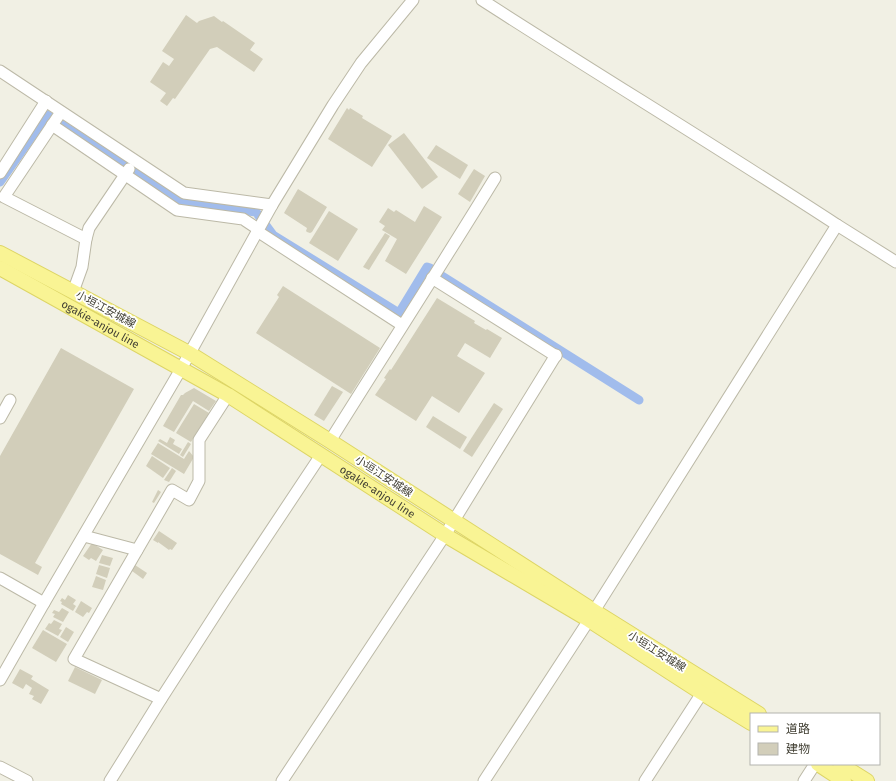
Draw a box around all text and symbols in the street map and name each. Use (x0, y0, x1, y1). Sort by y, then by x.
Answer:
street label: 小垣江安城線 (74, 288, 138, 331)
street label: ogakie-anjou line (59, 298, 141, 351)
street label: 小垣江安城線 (353, 453, 415, 500)
street label: ogakie-anjou line (337, 463, 417, 521)
street label: 小垣江安城線 (625, 628, 688, 674)
legend (750, 713, 880, 765)
text: 道路 (786, 722, 810, 736)
text: 建物 (786, 742, 810, 756)

